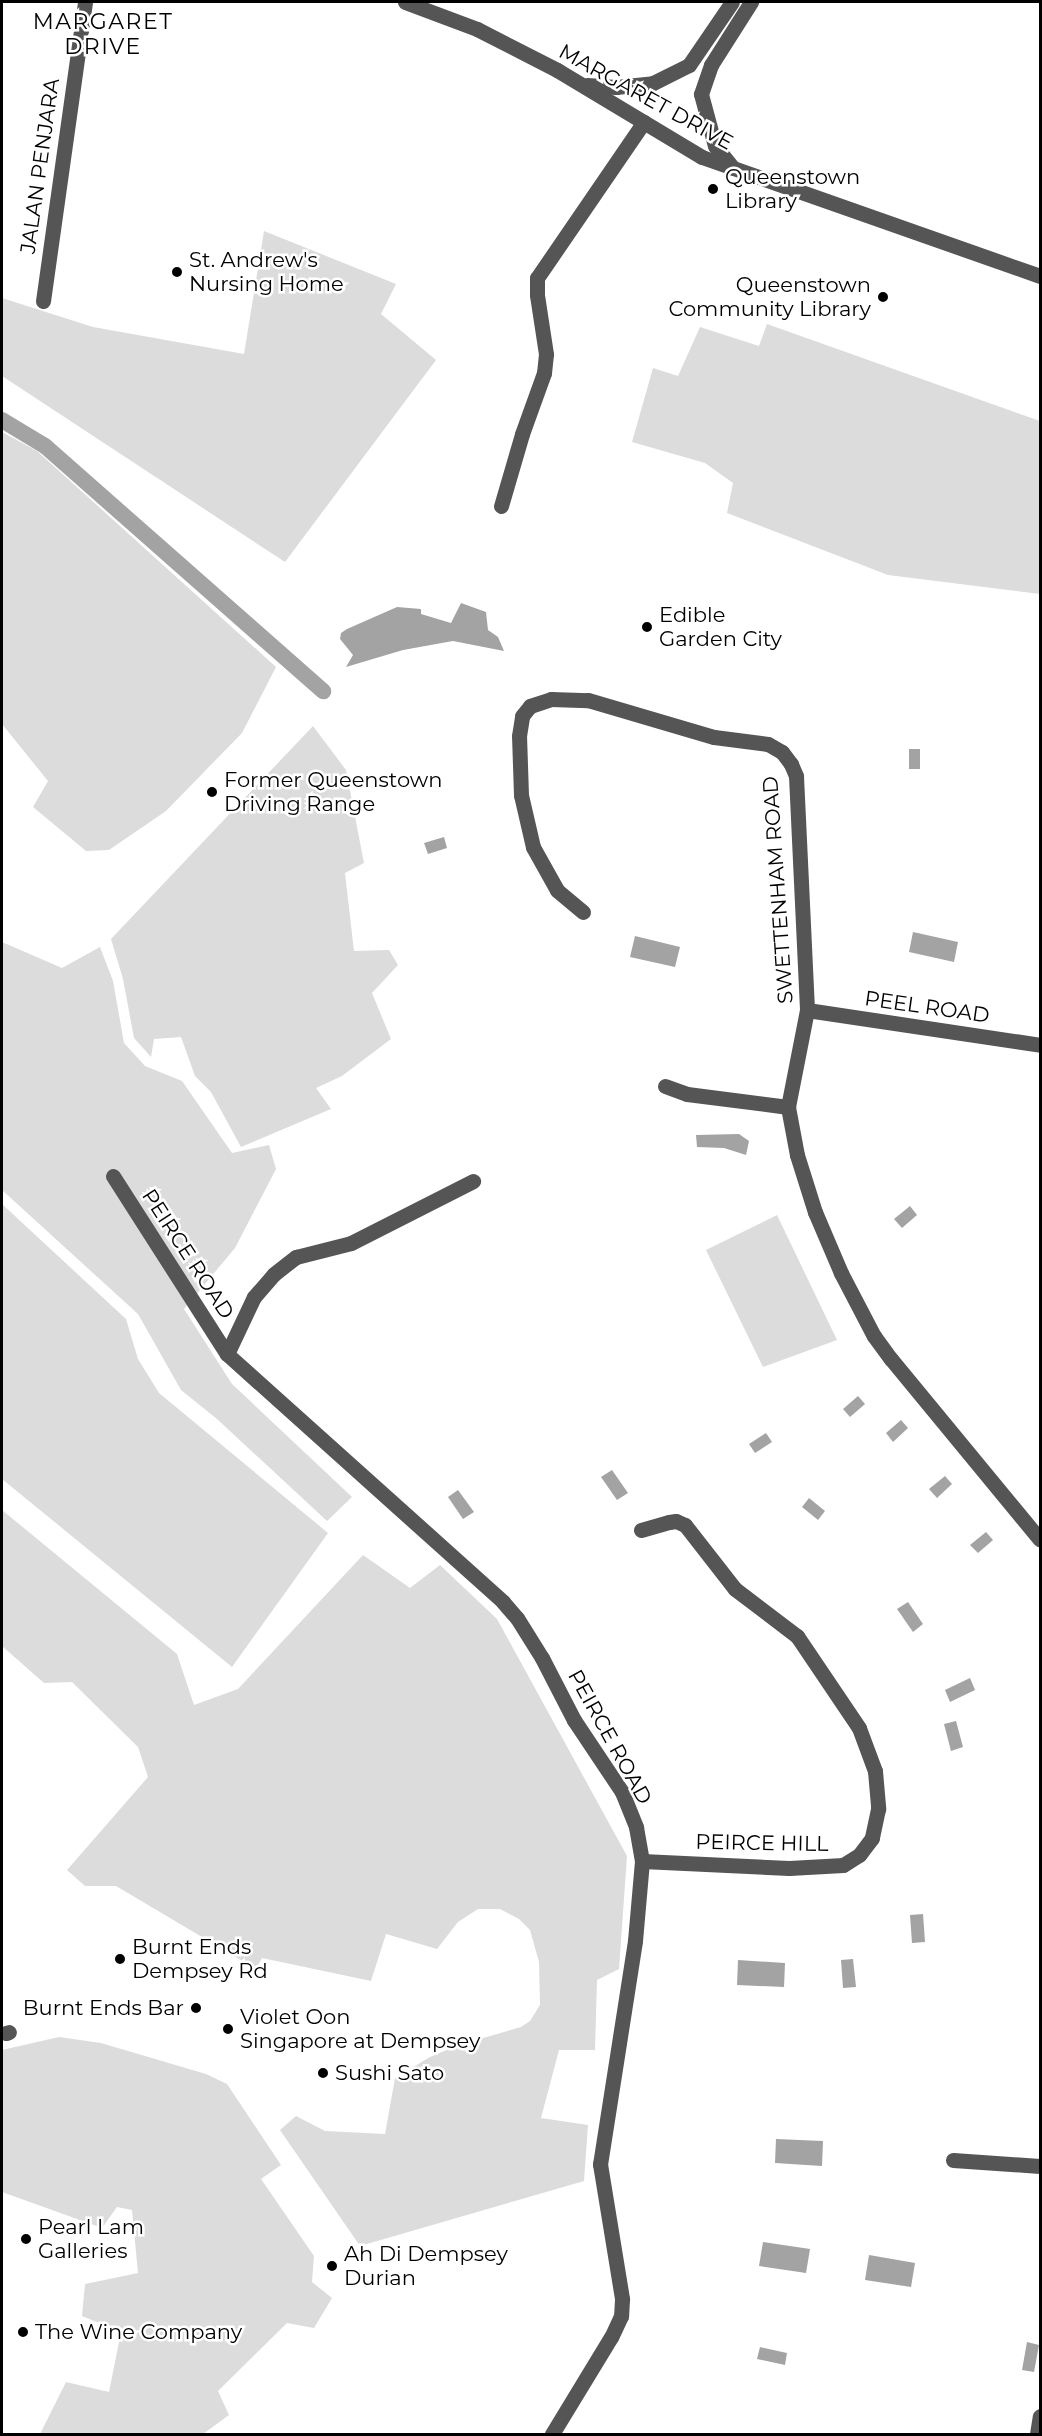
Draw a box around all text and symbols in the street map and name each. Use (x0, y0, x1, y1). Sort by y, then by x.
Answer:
district label: MARGARET DRIVE (33, 8, 173, 60)
street label: MARGARET DRIVE (554, 39, 738, 155)
street label: JALAN PENJARA (15, 77, 65, 255)
place label: Queenstown Library (725, 164, 860, 214)
marker: Queenstown Library (706, 182, 720, 196)
place label: St. Andrew's Nursing Home (189, 247, 344, 297)
marker: St. Andrew's Nursing Home (170, 265, 184, 279)
place label: Queenstown Community Library (669, 272, 871, 322)
marker: Queenstown Community Library (876, 290, 890, 304)
place label: Edible Garden City (659, 602, 782, 652)
marker: Edible Garden City (640, 620, 654, 634)
place label: Former Queenstown Driving Range (224, 767, 442, 817)
street label: SWETTENHAM ROAD (757, 775, 799, 1005)
marker: Former Queenstown Driving Range (205, 785, 219, 799)
street label: PEEL ROAD (863, 986, 991, 1028)
street label: PEIRCE ROAD (137, 1184, 239, 1324)
street label: PEIRCE ROAD (563, 1665, 657, 1809)
street label: PEIRCE HILL (695, 1829, 829, 1857)
place label: Burnt Ends Dempsey Rd (132, 1934, 268, 1984)
marker: Burnt Ends Dempsey Rd (113, 1952, 127, 1966)
place label: Burnt Ends Bar (23, 1995, 184, 2021)
marker: Burnt Ends Bar (189, 2001, 203, 2015)
place label: Violet Oon Singapore at Dempsey (240, 2004, 480, 2054)
marker: Violet Oon Singapore at Dempsey (221, 2022, 235, 2036)
place label: Sushi Sato (335, 2060, 444, 2086)
marker: Sushi Sato (316, 2066, 330, 2080)
place label: Pearl Lam Galleries (38, 2214, 144, 2264)
marker: Pearl Lam Galleries (19, 2232, 33, 2246)
place label: Ah Di Dempsey Durian (344, 2241, 508, 2291)
marker: Ah Di Dempsey Durian (325, 2259, 339, 2273)
place label: The Wine Company (35, 2319, 242, 2345)
marker: The Wine Company (16, 2325, 30, 2339)

